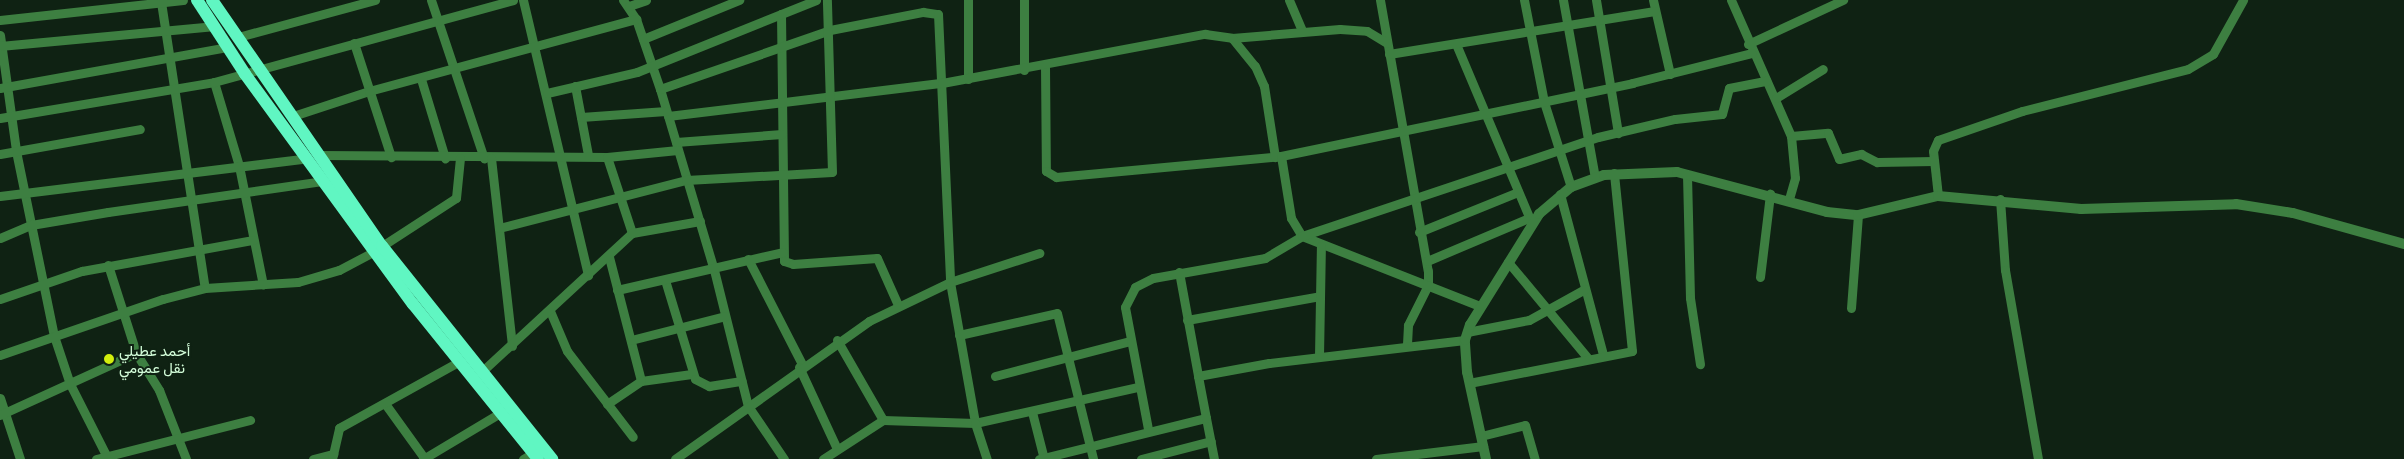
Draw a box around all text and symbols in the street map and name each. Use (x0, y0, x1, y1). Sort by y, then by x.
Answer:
place label: أحمد عطيلي نقل عمومي (119, 341, 190, 376)
marker: أحمد عطيلي نقل عمومي (103, 353, 115, 365)

